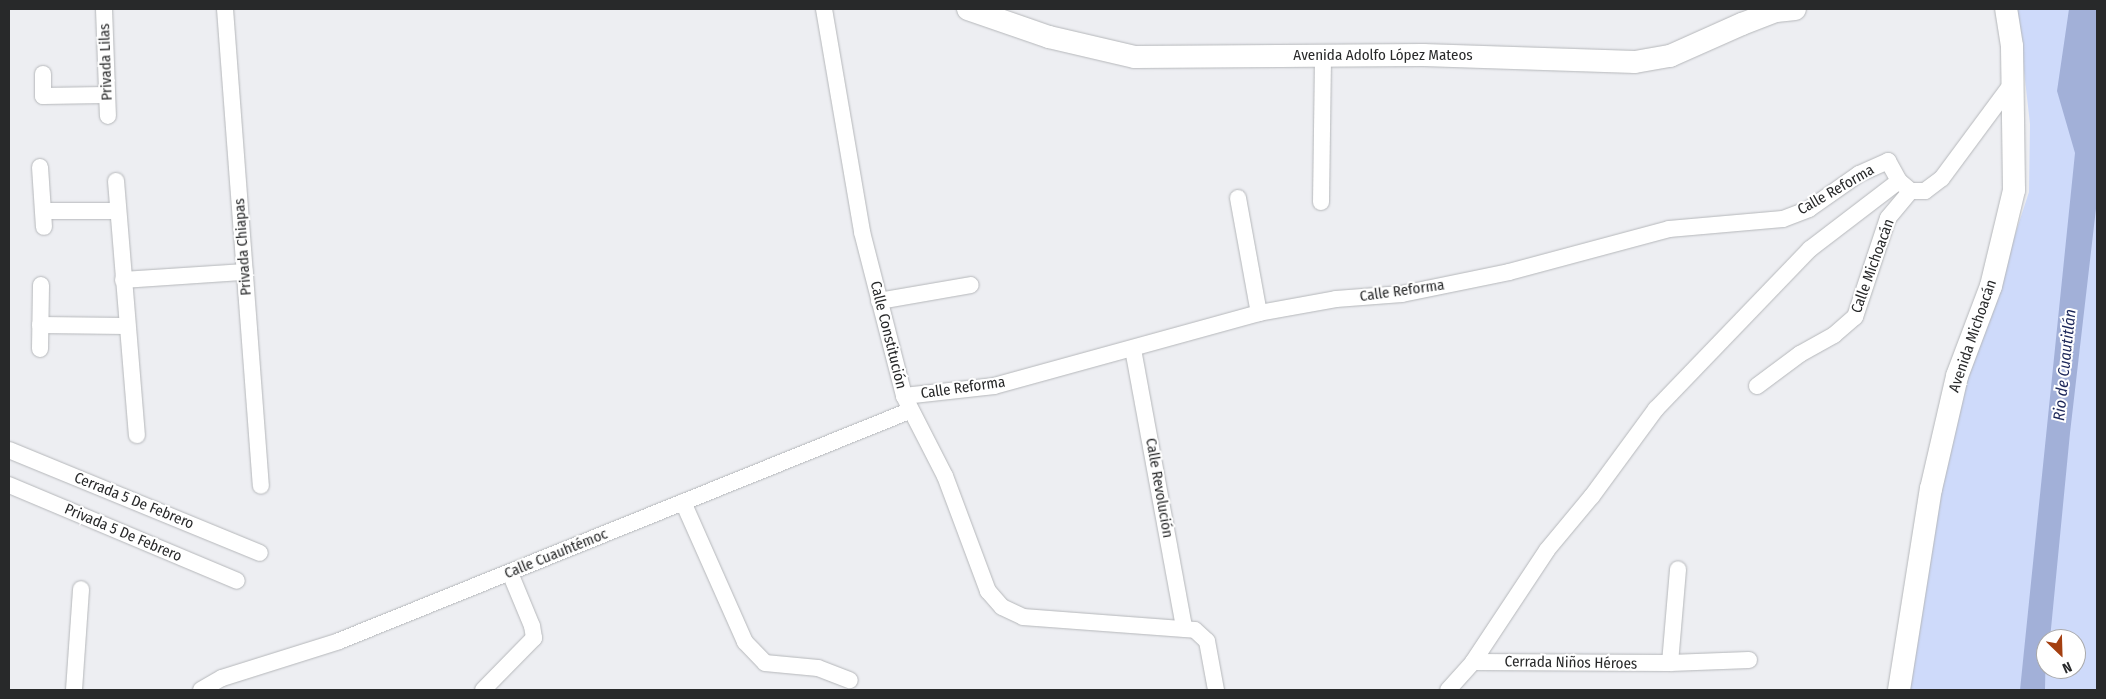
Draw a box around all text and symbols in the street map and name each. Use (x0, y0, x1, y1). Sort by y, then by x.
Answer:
street label: Privada Lilas (96, 23, 116, 101)
street label: Avenida Adolfo López Mateos (1293, 47, 1473, 65)
street label: Calle Reforma (1795, 161, 1877, 219)
street label: Privada Chiapas (231, 198, 255, 296)
street label: Calle Michoacán (1848, 216, 1898, 316)
street label: Calle Reforma (1359, 276, 1445, 306)
street label: Avenida Michoacán (1945, 277, 2001, 395)
street label: Calle Constitución (866, 279, 910, 391)
water label: Rio de Cuautitlán (2050, 308, 2080, 422)
street label: Calle Reforma (920, 373, 1006, 403)
street label: Calle Revolución (1141, 437, 1177, 539)
street label: Cerrada 5 De Febrero (72, 469, 196, 533)
street label: Privada 5 De Febrero (62, 500, 184, 566)
street label: Calle Cuauhtémoc (502, 525, 610, 583)
north arrow (2036, 629, 2086, 679)
street label: Cerrada Niños Héroes (1505, 653, 1637, 673)
text: N (2060, 658, 2074, 677)

